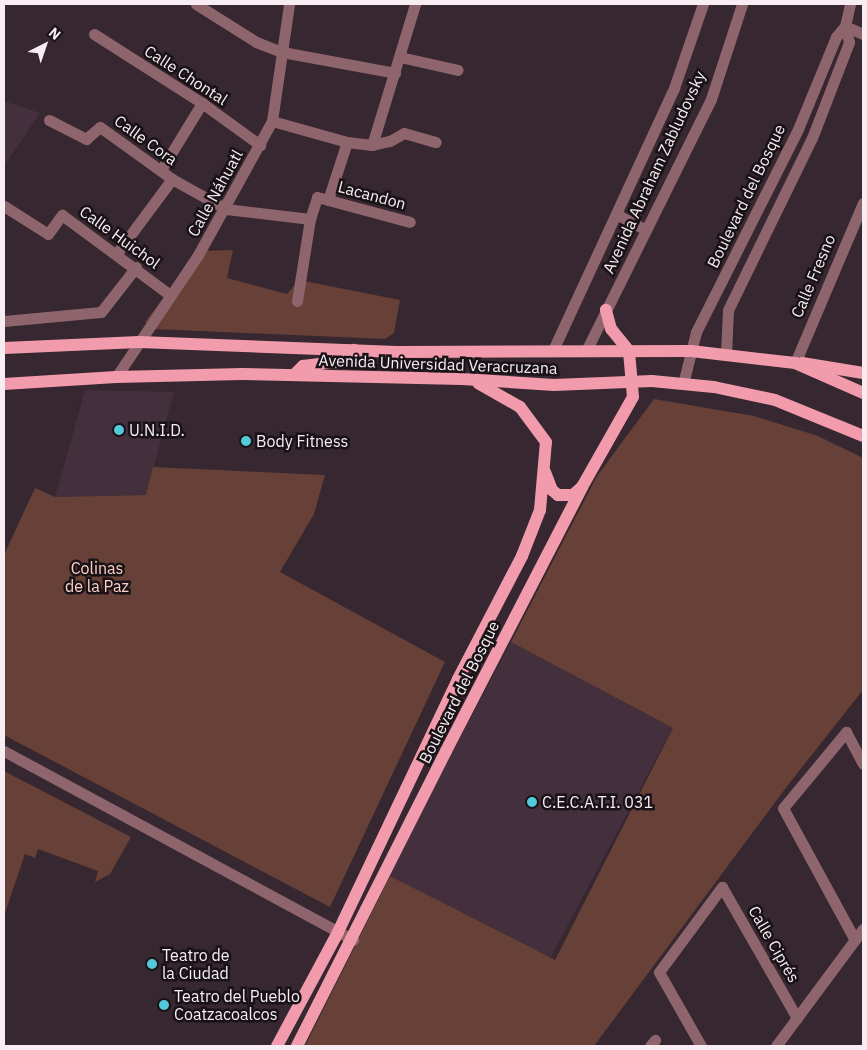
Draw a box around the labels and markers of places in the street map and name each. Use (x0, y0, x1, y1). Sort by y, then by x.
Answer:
place label: U.N.I.D. (129, 420, 185, 440)
marker: U.N.I.D. (113, 424, 125, 436)
place label: Body Fitness (256, 431, 348, 451)
marker: Body Fitness (240, 435, 252, 447)
place label: C.E.C.A.T.I. 031 (542, 792, 653, 812)
marker: C.E.C.A.T.I. 031 (526, 796, 538, 808)
place label: Teatro de la Ciudad (162, 945, 230, 983)
marker: Teatro de la Ciudad (146, 958, 158, 970)
place label: Teatro del Pueblo Coatzacoalcos (174, 986, 300, 1024)
marker: Teatro del Pueblo Coatzacoalcos (158, 999, 170, 1011)

